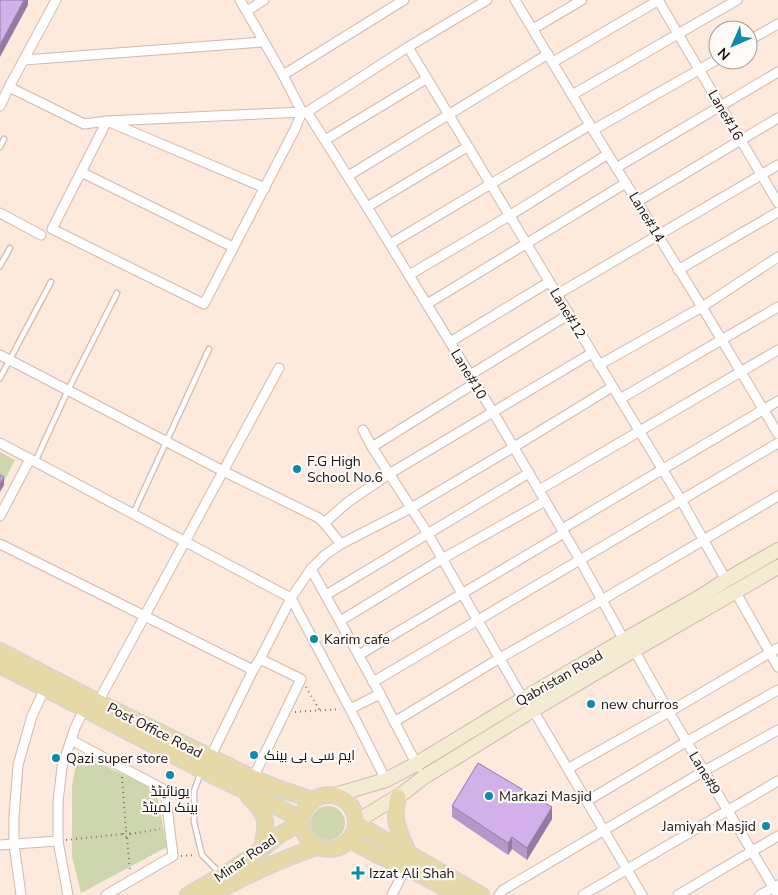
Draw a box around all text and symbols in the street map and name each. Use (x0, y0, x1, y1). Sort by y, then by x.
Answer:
north arrow (708, 20, 758, 70)
text: N (714, 43, 735, 64)
street label: Lane#16 (703, 86, 748, 144)
street label: Lane#14 (624, 189, 669, 246)
street label: Lane#12 (545, 285, 590, 342)
street label: Lane#10 (446, 346, 491, 403)
place label: F.G High School No.6 (307, 452, 383, 487)
marker: F.G High School No.6 (291, 463, 303, 475)
place label: Karim cafe (324, 630, 390, 649)
marker: Karim cafe (308, 633, 320, 645)
street label: Qabristan Road (512, 646, 606, 711)
place label: new churros (601, 695, 679, 714)
street label: Post Office Road (104, 698, 206, 763)
marker: new churros (585, 698, 597, 710)
place label: ایم سی بی بینک (264, 746, 355, 765)
street label: Lane#9 (684, 748, 725, 798)
place label: Qazi super store (66, 749, 168, 768)
marker: ایم سی بی بینک (248, 749, 260, 761)
marker: Qazi super store (50, 752, 62, 764)
marker: یونائیٹڈ بینک لمیٹڈ (164, 769, 176, 781)
place label: یونائیٹڈ بینک لمیٹڈ (142, 782, 198, 817)
place label: Markazi Masjid (499, 787, 592, 806)
marker: Markazi Masjid (483, 790, 495, 802)
place label: Jamiyah Masjid (661, 817, 756, 836)
marker: Jamiyah Masjid (760, 820, 772, 832)
street label: Minar Road (210, 830, 280, 887)
place label: Izzat Ali Shah (369, 864, 455, 883)
marker: Izzat Ali Shah (351, 866, 365, 880)

